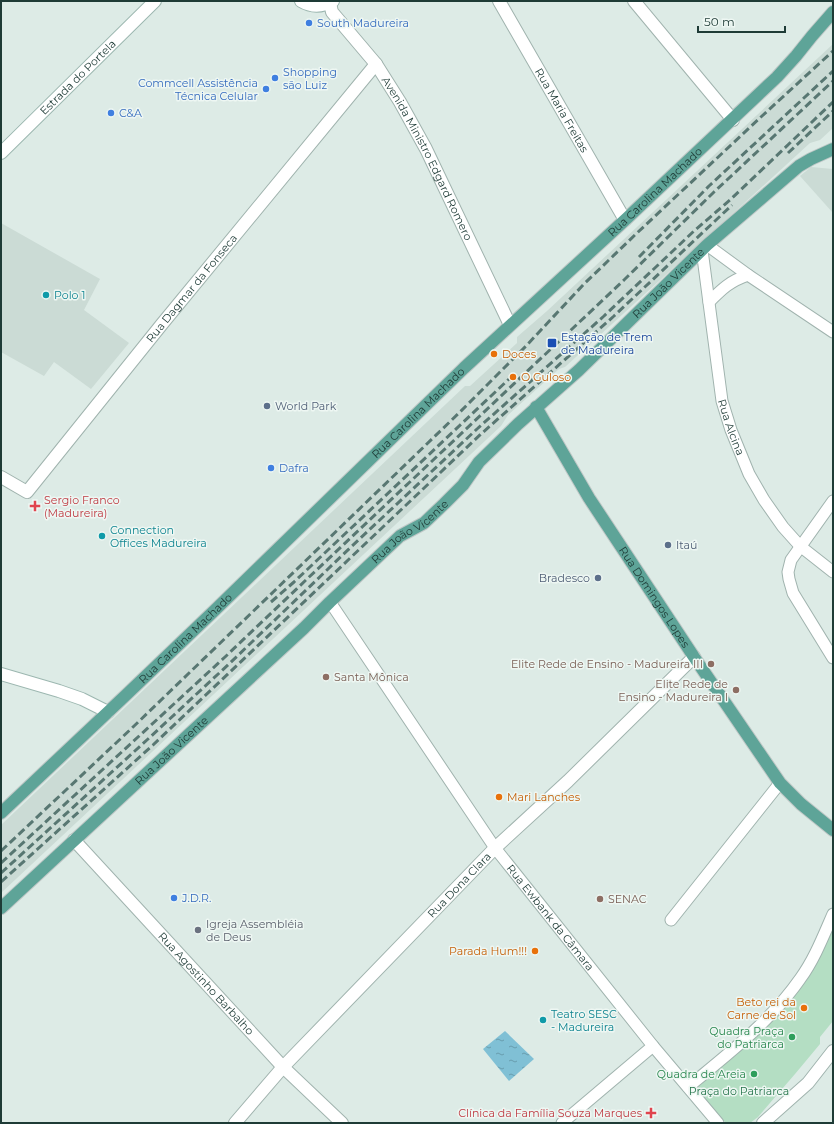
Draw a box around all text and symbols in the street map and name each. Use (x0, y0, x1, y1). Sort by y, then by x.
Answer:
scale bar (698, 8, 785, 34)
text: 50 m (704, 14, 735, 29)
place label: South Madureira (317, 16, 409, 30)
marker: South Madureira (304, 18, 314, 28)
street label: Estrada do Portela (37, 37, 119, 118)
place label: Shopping são Luiz (283, 65, 337, 92)
street label: Rua Maria Freitas (532, 65, 592, 156)
marker: Shopping são Luiz (270, 73, 280, 83)
street label: Avenida Ministro Edgard Romero (379, 74, 476, 243)
place label: Commcell Assistência Técnica Celular (138, 76, 258, 103)
marker: Commcell Assistência Técnica Celular (261, 84, 271, 94)
place label: C&A (119, 106, 142, 120)
marker: C&A (106, 108, 116, 118)
street label: Rua Carolina Machado (605, 144, 705, 239)
street label: Rua Dagmar da Fonseca (143, 231, 240, 345)
street label: Rua João Vicente (629, 244, 707, 321)
place label: Polo 1 (54, 288, 85, 302)
marker: Polo 1 (41, 290, 51, 300)
place label: Estação de Trem de Madureira (561, 330, 653, 357)
marker: Estação de Trem de Madureira (546, 337, 558, 349)
place label: Doces (502, 347, 537, 361)
marker: Doces (489, 349, 499, 359)
street label: Rua Carolina Machado (368, 364, 468, 461)
place label: O Guloso (521, 370, 571, 384)
marker: O Guloso (508, 372, 518, 382)
street label: Rua Alcina (715, 397, 748, 457)
place label: World Park (275, 399, 337, 413)
marker: World Park (262, 401, 272, 411)
place label: Dafra (279, 461, 309, 475)
marker: Dafra (266, 463, 276, 473)
place label: Sergio Franco (Madureira) (44, 493, 120, 520)
street label: Rua João Vicente (368, 497, 451, 567)
marker: Sergio Franco (Madureira) (29, 500, 41, 512)
place label: Connection Offices Madureira (110, 523, 207, 550)
marker: Connection Offices Madureira (97, 531, 107, 541)
place label: Itaú (676, 538, 697, 552)
marker: Itaú (663, 540, 673, 550)
street label: Rua Domingos Lopes (616, 544, 693, 651)
place label: Bradesco (539, 571, 590, 585)
marker: Bradesco (593, 573, 603, 583)
street label: Rua Carolina Machado (136, 590, 235, 686)
place label: Elite Rede de Ensino - Madureira III (511, 657, 703, 671)
marker: Elite Rede de Ensino - Madureira III (706, 659, 716, 669)
place label: Santa Mônica (334, 670, 409, 684)
marker: Santa Mônica (321, 672, 331, 682)
place label: Elite Rede de Ensino - Madureira I (618, 677, 728, 704)
marker: Elite Rede de Ensino - Madureira I (731, 685, 741, 695)
street label: Rua João Vicente (132, 713, 211, 788)
place label: Mari Lanches (507, 790, 581, 804)
marker: Mari Lanches (494, 792, 504, 802)
street label: Rua Dona Clara (424, 850, 494, 921)
street label: Rua Ewbank da Câmara (504, 861, 597, 973)
place label: J.D.R. (181, 891, 211, 905)
place label: SENAC (608, 892, 647, 906)
marker: J.D.R. (169, 893, 179, 903)
marker: SENAC (595, 894, 605, 904)
place label: Igreja Assembléia de Deus (206, 917, 303, 944)
marker: Igreja Assembléia de Deus (193, 925, 203, 935)
street label: Rua Agostinho Barbalho (155, 929, 257, 1038)
place label: Parada Hum!!! (449, 944, 527, 958)
marker: Parada Hum!!! (530, 946, 540, 956)
place label: Beto rei da Carne de Sol (727, 995, 796, 1022)
marker: Beto rei da Carne de Sol (799, 1003, 809, 1013)
place label: Teatro SESC - Madureira (551, 1007, 617, 1034)
marker: Teatro SESC - Madureira (538, 1015, 548, 1025)
place label: Quadra Praça do Patriarca (709, 1024, 784, 1051)
marker: Quadra Praça do Patriarca (787, 1032, 797, 1042)
place label: Quadra de Areia (657, 1067, 746, 1081)
marker: Quadra de Areia (749, 1069, 759, 1079)
park label: Praça do Patriarca (689, 1084, 789, 1098)
place label: Clínica da Família Souza Marques (458, 1106, 643, 1120)
marker: Clínica da Família Souza Marques (645, 1107, 657, 1119)

